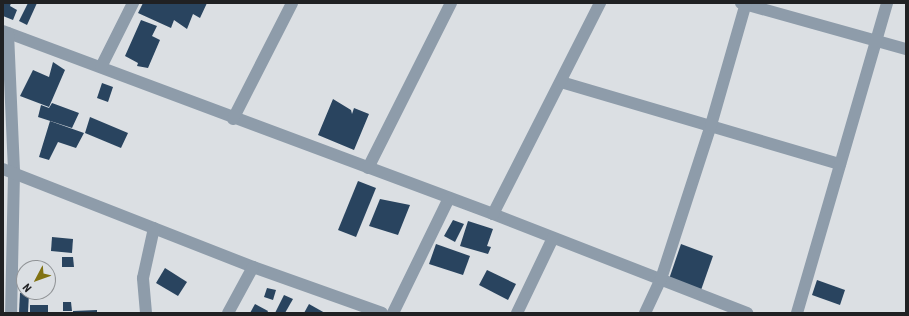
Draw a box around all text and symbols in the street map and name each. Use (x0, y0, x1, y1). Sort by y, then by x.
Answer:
north arrow (16, 260, 56, 300)
text: N (20, 281, 34, 294)

